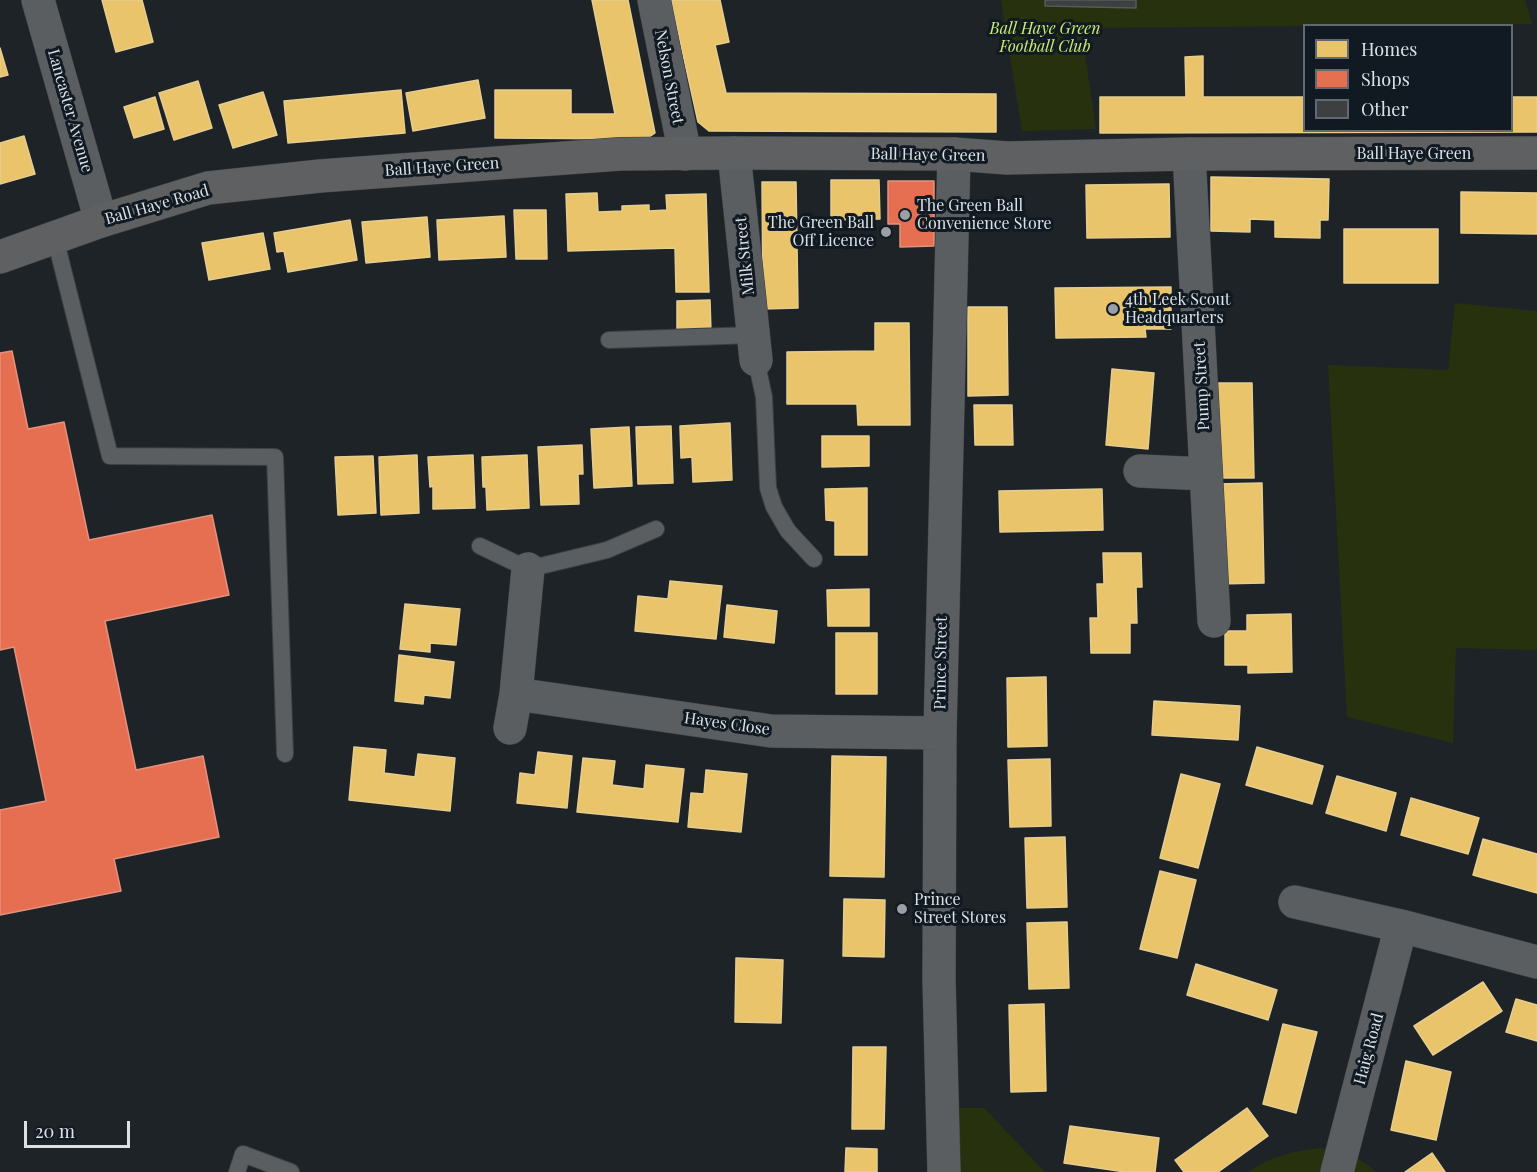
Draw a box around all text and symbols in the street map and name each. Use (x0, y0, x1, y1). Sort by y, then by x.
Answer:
park label: Ball Haye Green Football Club (990, 19, 1100, 57)
legend (1303, 24, 1513, 132)
street label: Nelson Street (650, 28, 688, 126)
text: Homes (1361, 37, 1417, 61)
street label: Lancaster Avenue (43, 47, 97, 175)
text: Shops (1361, 67, 1410, 91)
text: Other (1361, 97, 1408, 121)
street label: Ball Haye Green (870, 144, 986, 166)
street label: Ball Haye Green (1357, 144, 1471, 164)
street label: Ball Haye Green (384, 153, 500, 181)
street label: Ball Haye Road (103, 181, 211, 229)
place label: The Green Ball Convenience Store (917, 196, 1052, 234)
marker: The Green Ball Convenience Store (898, 208, 912, 222)
place label: The Green Ball Off Licence (768, 213, 874, 251)
street label: Milk Street (731, 216, 759, 296)
marker: The Green Ball Off Licence (879, 225, 893, 239)
place label: 4th Leek Scout Headquarters (1125, 290, 1230, 328)
marker: 4th Leek Scout Headquarters (1106, 302, 1120, 316)
street label: Pump Street (1190, 341, 1214, 431)
street label: Prince Street (931, 616, 951, 710)
street label: Hayes Close (683, 708, 771, 740)
place label: Prince Street Stores (914, 890, 1006, 928)
marker: Prince Street Stores (895, 902, 909, 916)
street label: Haig Road (1350, 1011, 1388, 1087)
scale bar (27, 1109, 134, 1147)
text: 20 m (35, 1119, 75, 1143)

